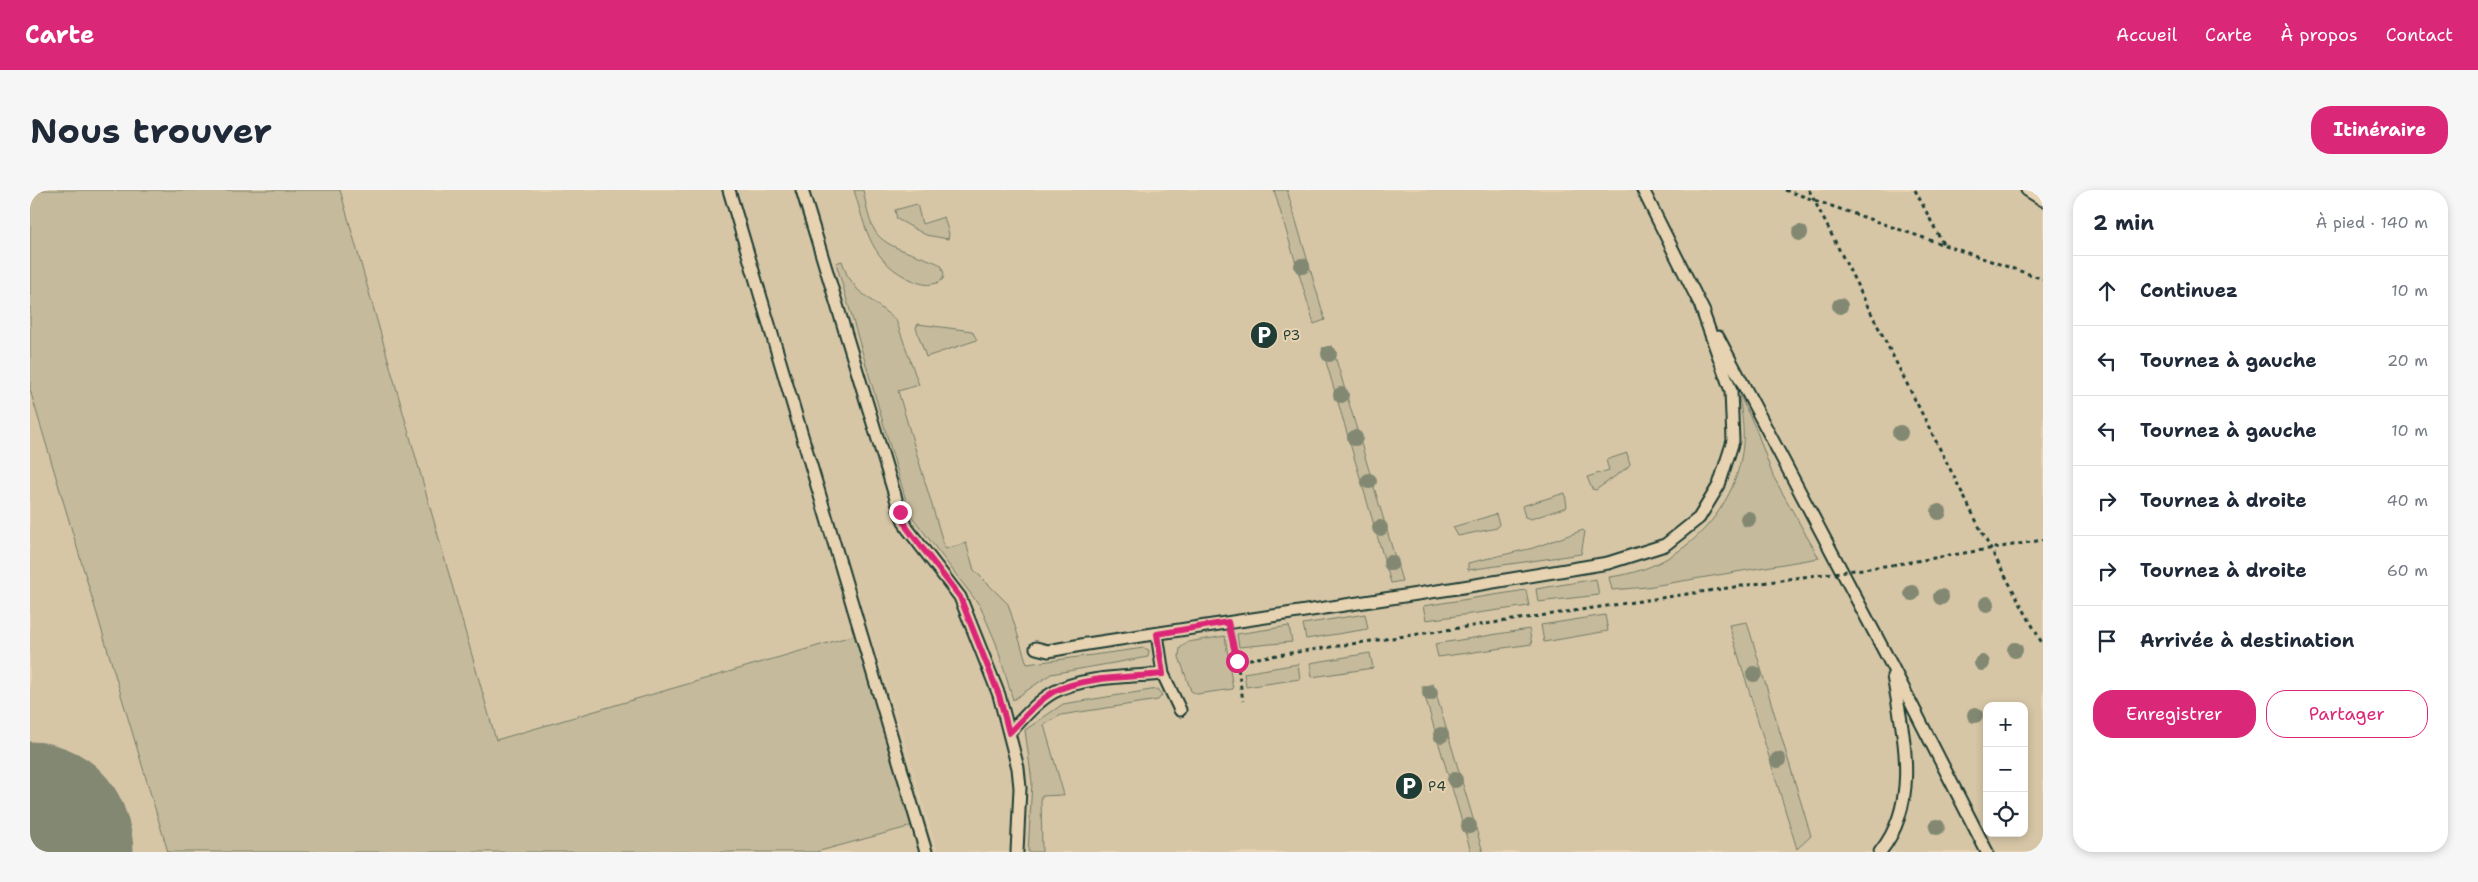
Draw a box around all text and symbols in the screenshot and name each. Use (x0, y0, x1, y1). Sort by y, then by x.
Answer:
text: Carte (25, 19, 94, 51)
text: Accueil (2116, 23, 2177, 47)
text: Carte (2205, 23, 2252, 47)
text: À propos (2280, 23, 2358, 47)
text: Contact (2386, 23, 2453, 47)
button: Itinéraire (2311, 106, 2448, 154)
text: Nous trouver (30, 107, 272, 154)
text: 2 min (2093, 209, 2154, 237)
text: À pied · 140 m (2316, 212, 2428, 233)
icon: ahead (2093, 277, 2121, 305)
text: Continuez (2140, 278, 2238, 303)
text: 10 m (2391, 280, 2428, 301)
parking icon: P3 (1249, 320, 1279, 350)
place label: P3 (1283, 326, 1300, 344)
icon: left (2093, 347, 2121, 375)
text: Tournez à gauche (2140, 348, 2317, 373)
text: 20 m (2387, 350, 2428, 371)
icon: left (2093, 417, 2121, 445)
text: Tournez à gauche (2140, 418, 2317, 443)
text: 10 m (2391, 420, 2428, 441)
icon: right (2093, 487, 2121, 515)
text: Tournez à droite (2140, 488, 2307, 513)
text: 40 m (2386, 490, 2428, 511)
route end (889, 501, 912, 524)
icon: right (2093, 557, 2121, 585)
text: Tournez à droite (2140, 558, 2307, 583)
text: 60 m (2387, 560, 2428, 581)
icon: arrive (2093, 627, 2121, 655)
text: Arrivée à destination (2140, 628, 2354, 653)
route start (1226, 650, 1249, 673)
button: Enregistrer (2093, 690, 2256, 738)
button: Partager (2266, 690, 2428, 738)
map controls (1983, 702, 2028, 837)
button: + (1983, 702, 2028, 747)
button: − (1983, 747, 2028, 792)
parking icon: P4 (1394, 771, 1424, 801)
place label: P4 (1428, 777, 1446, 795)
button: locate (1983, 792, 2028, 837)

